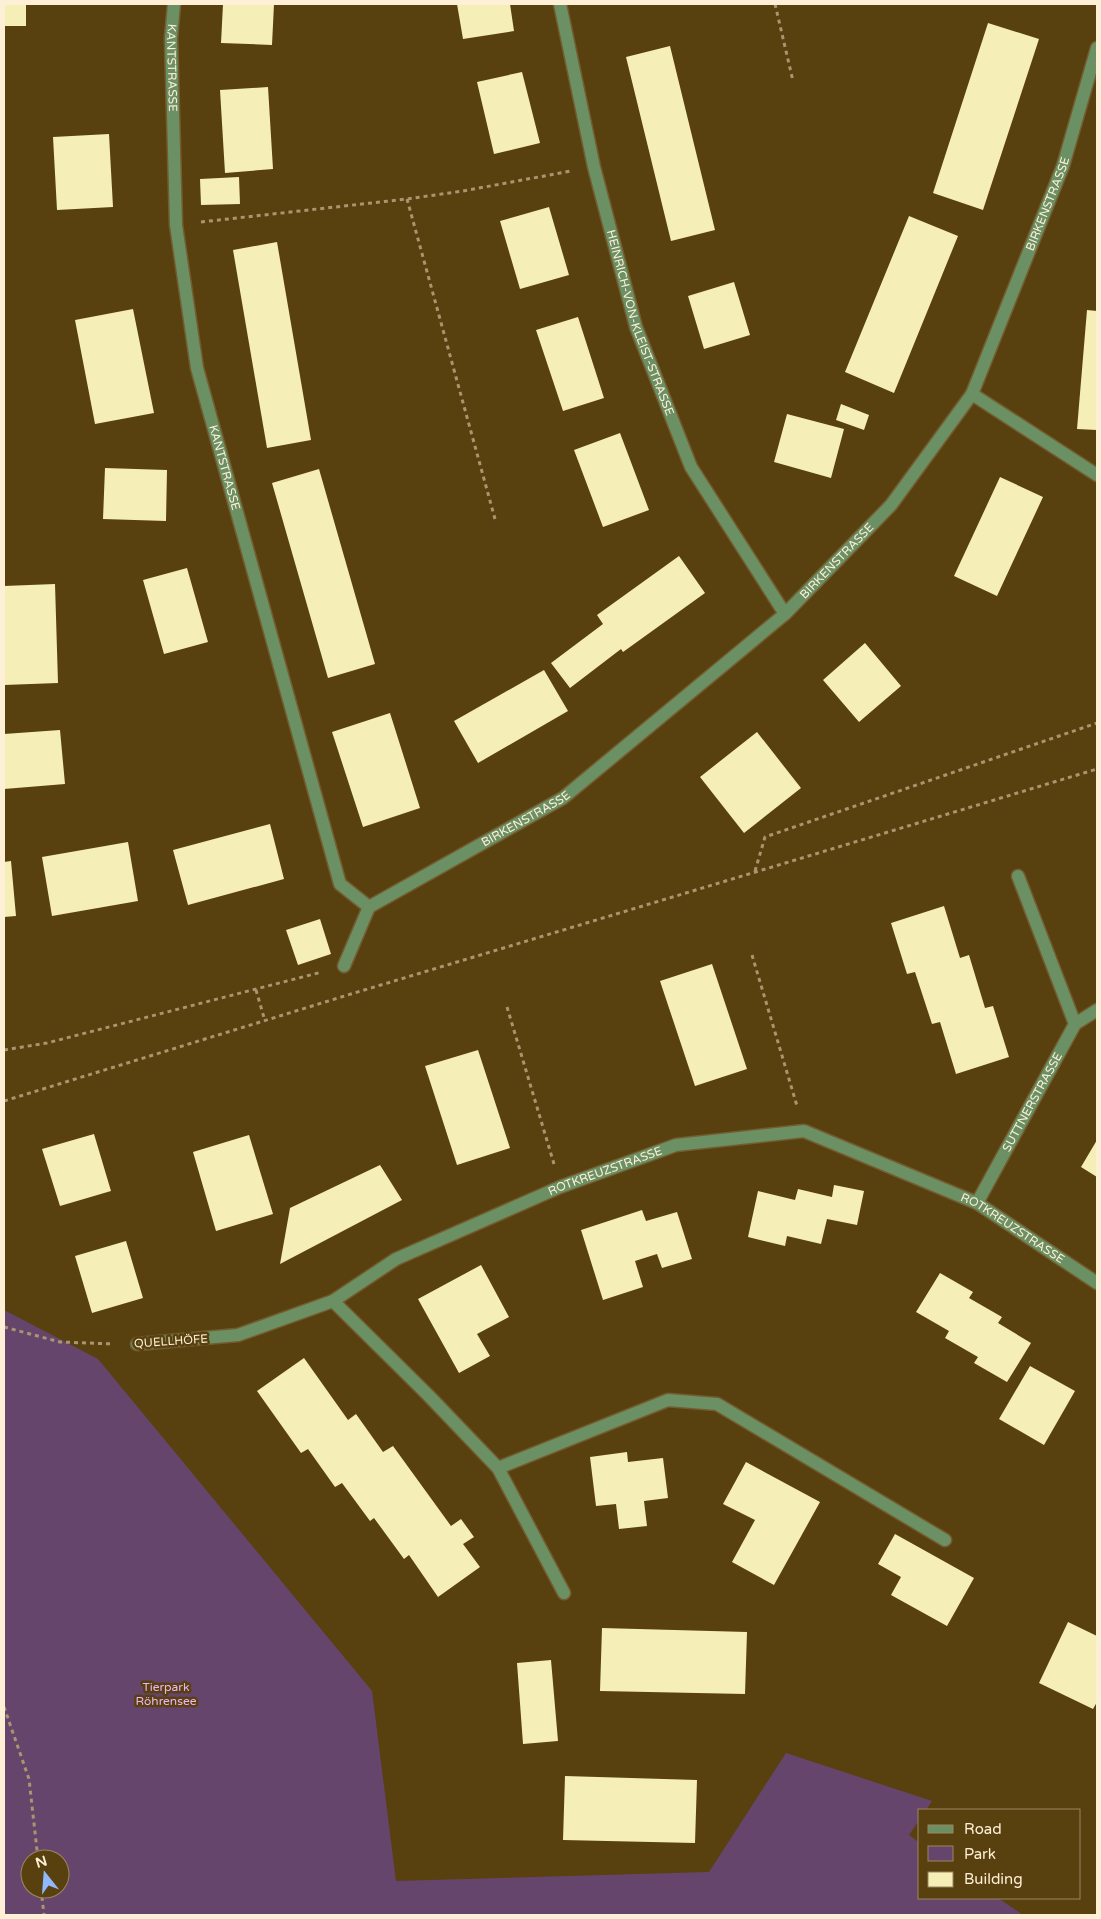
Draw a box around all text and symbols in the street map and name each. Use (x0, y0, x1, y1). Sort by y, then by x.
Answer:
street label: KANTSTRASSE (164, 23, 180, 112)
street label: BIRKENSTRASSE (1023, 155, 1072, 253)
street label: HEINRICH-VON-KLEIST-STRASSE (604, 228, 677, 418)
street label: KANTSTRASSE (206, 423, 243, 512)
street label: BIRKENSTRASSE (797, 520, 877, 602)
street label: BIRKENSTRASSE (479, 788, 573, 849)
street label: SUTTNERSTRASSE (999, 1050, 1065, 1154)
street label: ROTKREUZSTRASSE (546, 1143, 664, 1198)
street label: ROTKREUZSTRASSE (959, 1190, 1067, 1266)
street label: QUELLHÖFE (134, 1331, 209, 1351)
park label: Tierpark Röhrensee (135, 1680, 197, 1708)
legend (918, 1809, 1081, 1899)
text: Road (964, 1820, 1002, 1838)
text: Park (964, 1845, 996, 1863)
north arrow (20, 1849, 70, 1899)
text: N (33, 1852, 49, 1872)
text: Building (964, 1870, 1023, 1888)

